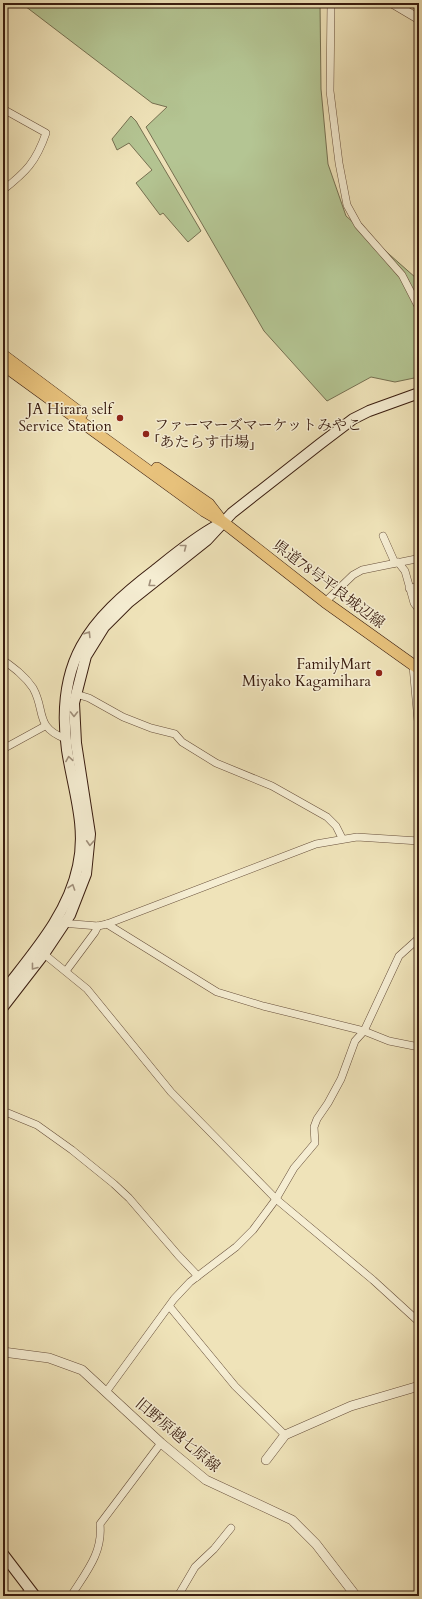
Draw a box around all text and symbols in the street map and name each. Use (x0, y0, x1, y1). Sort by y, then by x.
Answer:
place label: JA Hirara self Service Station (18, 399, 114, 436)
marker: JA Hirara self Service Station (115, 413, 125, 423)
place label: ファーマーズマーケットみやこ 「あたらす市場」 (154, 415, 362, 452)
marker: ファーマーズマーケットみやこ 「あたらす市場」 (141, 429, 151, 439)
street label: 県道78号平良城辺線 (269, 535, 389, 633)
one-way arrow (179, 545, 186, 552)
one-way arrow (149, 579, 156, 586)
one-way arrow (83, 631, 91, 638)
place label: FamilyMart Miyako Kagamihara (242, 654, 372, 691)
marker: FamilyMart Miyako Kagamihara (374, 668, 384, 678)
one-way arrow (70, 711, 78, 717)
one-way arrow (65, 756, 74, 762)
one-way arrow (86, 840, 94, 846)
one-way arrow (67, 883, 76, 890)
one-way arrow (32, 962, 39, 969)
street label: 旧野原越七原線 (131, 1394, 225, 1476)

